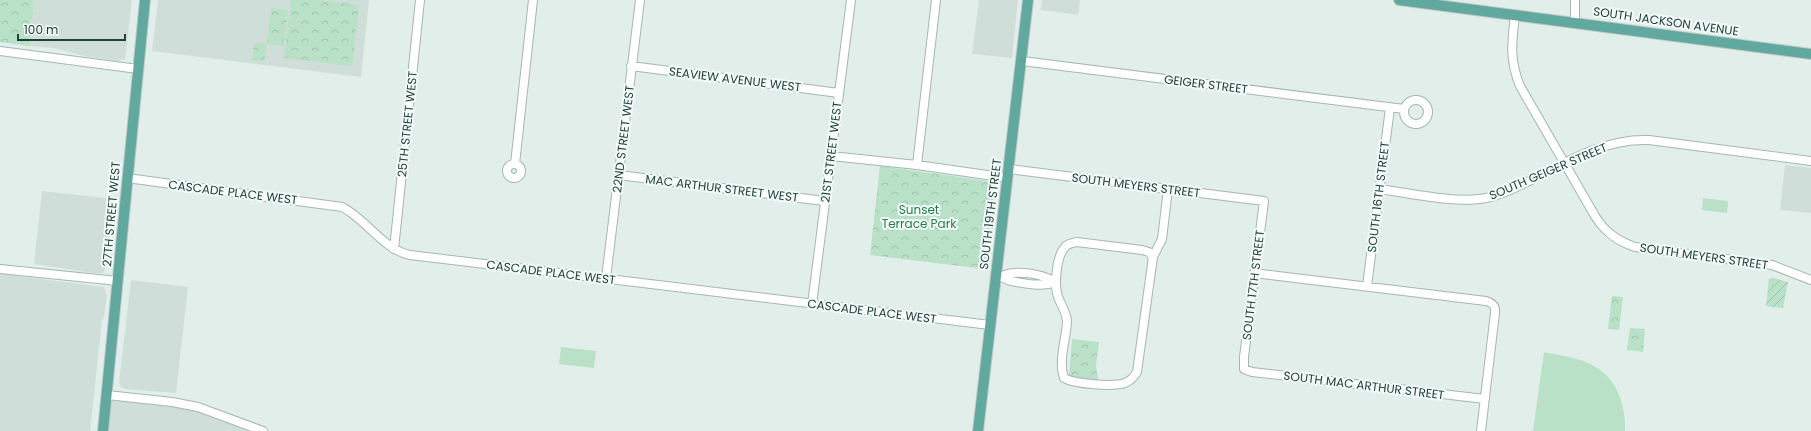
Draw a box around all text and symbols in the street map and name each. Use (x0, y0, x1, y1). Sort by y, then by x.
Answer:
street label: SOUTH JACKSON AVENUE (1592, 2, 1740, 40)
scale bar (18, 16, 125, 42)
text: 100 m (24, 21, 58, 38)
street label: SEAVIEW AVENUE WEST (668, 62, 803, 96)
street label: 25TH STREET WEST (393, 70, 421, 178)
street label: GEIGER STREET (1163, 70, 1249, 98)
street label: 22ND STREET WEST (608, 84, 638, 194)
street label: 21ST STREET WEST (816, 100, 846, 204)
street label: SOUTH GEIGER STREET (1486, 138, 1610, 204)
street label: SOUTH 16TH STREET (1363, 140, 1393, 253)
street label: SOUTH 19TH STREET (975, 157, 1005, 270)
street label: 27TH STREET WEST (98, 160, 124, 267)
street label: SOUTH MEYERS STREET (1071, 169, 1202, 201)
street label: MAC ARTHUR STREET WEST (645, 170, 800, 206)
street label: CASCADE PLACE WEST (168, 176, 299, 208)
park label: Sunset Terrace Park (882, 201, 957, 232)
street label: SOUTH 17TH STREET (1238, 229, 1268, 341)
street label: SOUTH MEYERS STREET (1639, 239, 1770, 273)
street label: CASCADE PLACE WEST (486, 256, 617, 288)
street label: CASCADE PLACE WEST (807, 295, 938, 327)
street label: SOUTH MAC ARTHUR STREET (1283, 367, 1446, 403)

